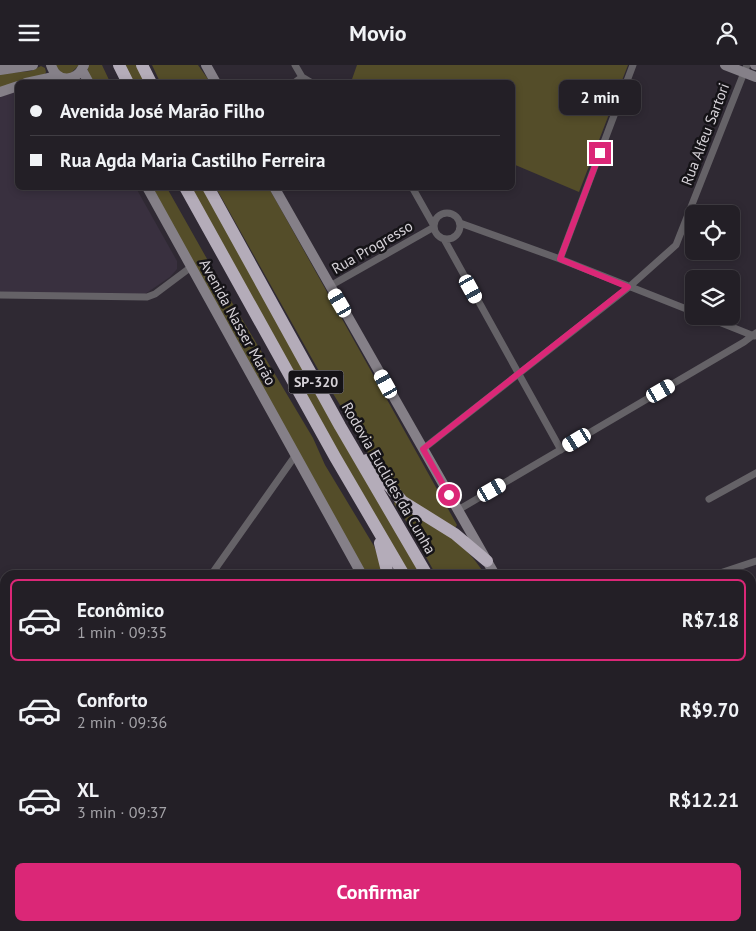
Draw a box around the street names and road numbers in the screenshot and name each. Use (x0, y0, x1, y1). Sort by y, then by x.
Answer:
street label: Rua Alfeu Sartori (677, 80, 733, 188)
street label: Rua Progresso (328, 216, 416, 278)
street label: Avenida Nasser Marão (195, 256, 281, 388)
road number: SP-320 (288, 371, 344, 393)
street label: Rodovia Euclides da Cunha (338, 399, 440, 557)

